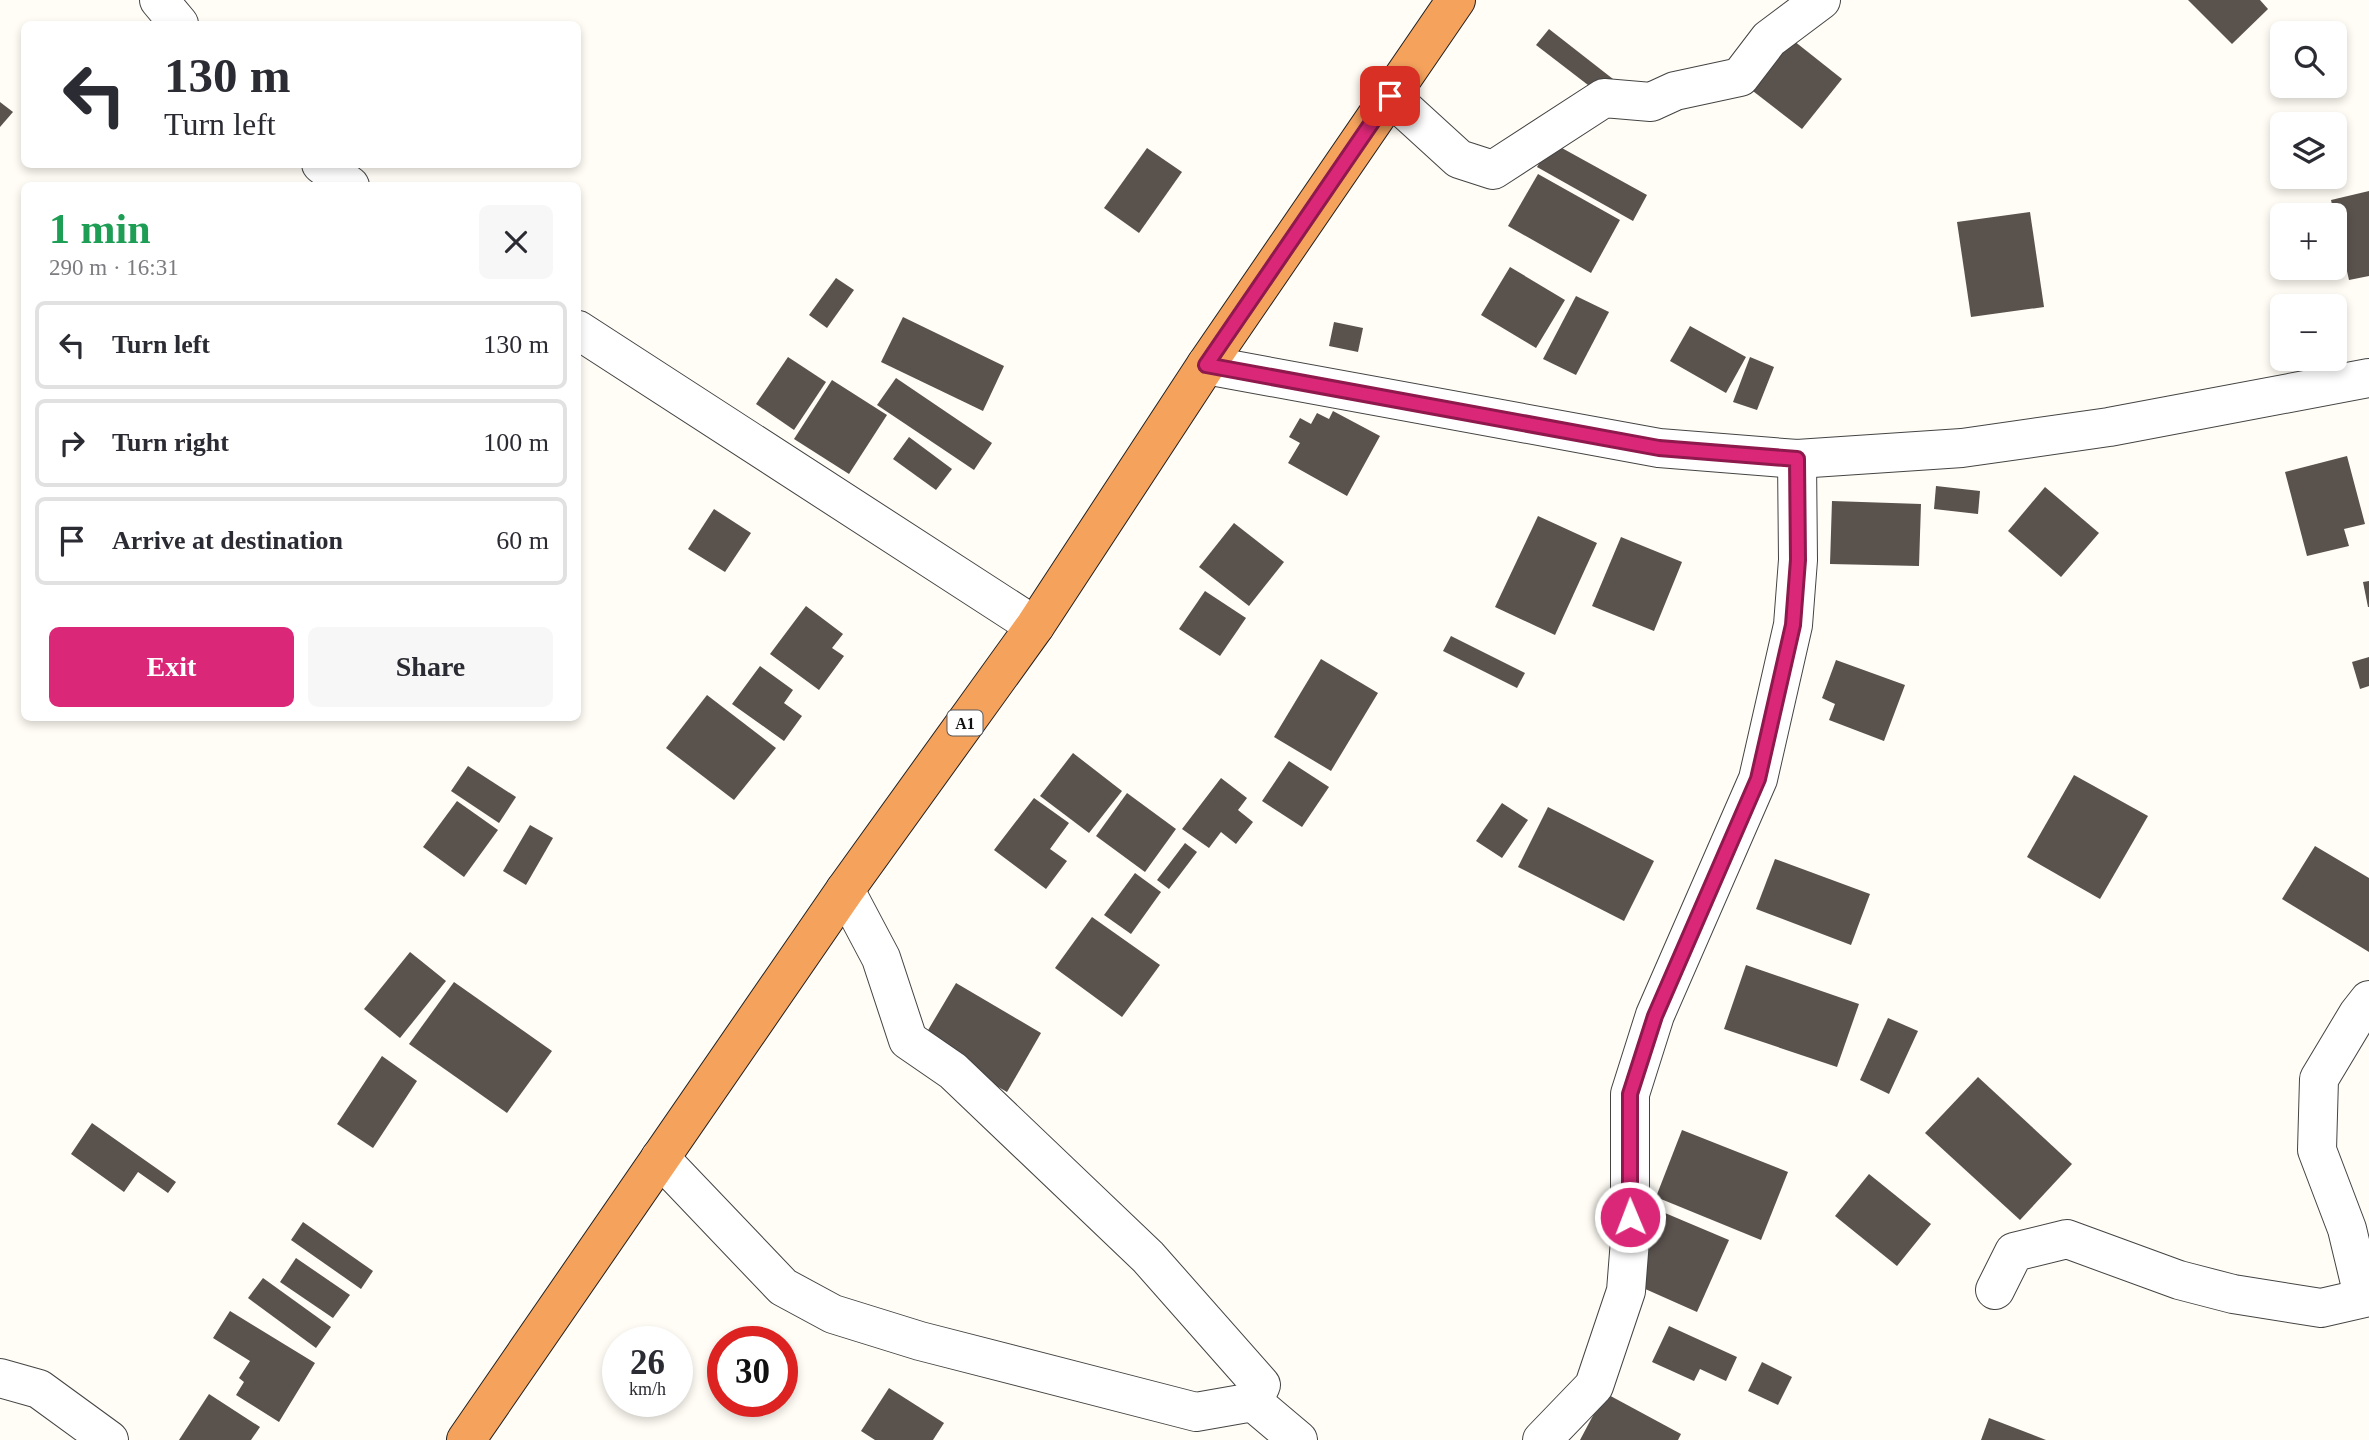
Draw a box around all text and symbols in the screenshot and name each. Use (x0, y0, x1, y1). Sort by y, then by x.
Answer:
map controls (2270, 21, 2347, 371)
button: search (2270, 21, 2347, 98)
text: 130 m (164, 48, 291, 103)
icon: left (49, 49, 140, 140)
pin (1360, 66, 1420, 126)
icon: arrive (1371, 77, 1409, 115)
text: Turn left (164, 106, 276, 142)
button: layers (2270, 112, 2347, 189)
button: + (2270, 203, 2347, 280)
button: close (479, 205, 553, 279)
text: 1 min (49, 206, 151, 252)
text: 290 m · 16:31 (49, 255, 179, 280)
button: − (2270, 294, 2347, 371)
icon: left (53, 326, 91, 364)
text: Turn left (112, 330, 210, 359)
text: 130 m (483, 330, 549, 359)
icon: right (53, 424, 91, 462)
text: Turn right (112, 428, 229, 457)
text: 100 m (483, 428, 549, 457)
icon: arrive (53, 522, 91, 560)
text: Arrive at destination (112, 526, 343, 555)
text: 60 m (496, 526, 549, 555)
button: Exit (49, 627, 294, 707)
button: Share (308, 627, 553, 707)
road number: A1 (948, 710, 982, 736)
position arrow (1593, 1180, 1667, 1254)
speed limit sign: 30 (707, 1326, 798, 1417)
text: 26 (630, 1343, 665, 1382)
text: km/h (629, 1379, 666, 1399)

